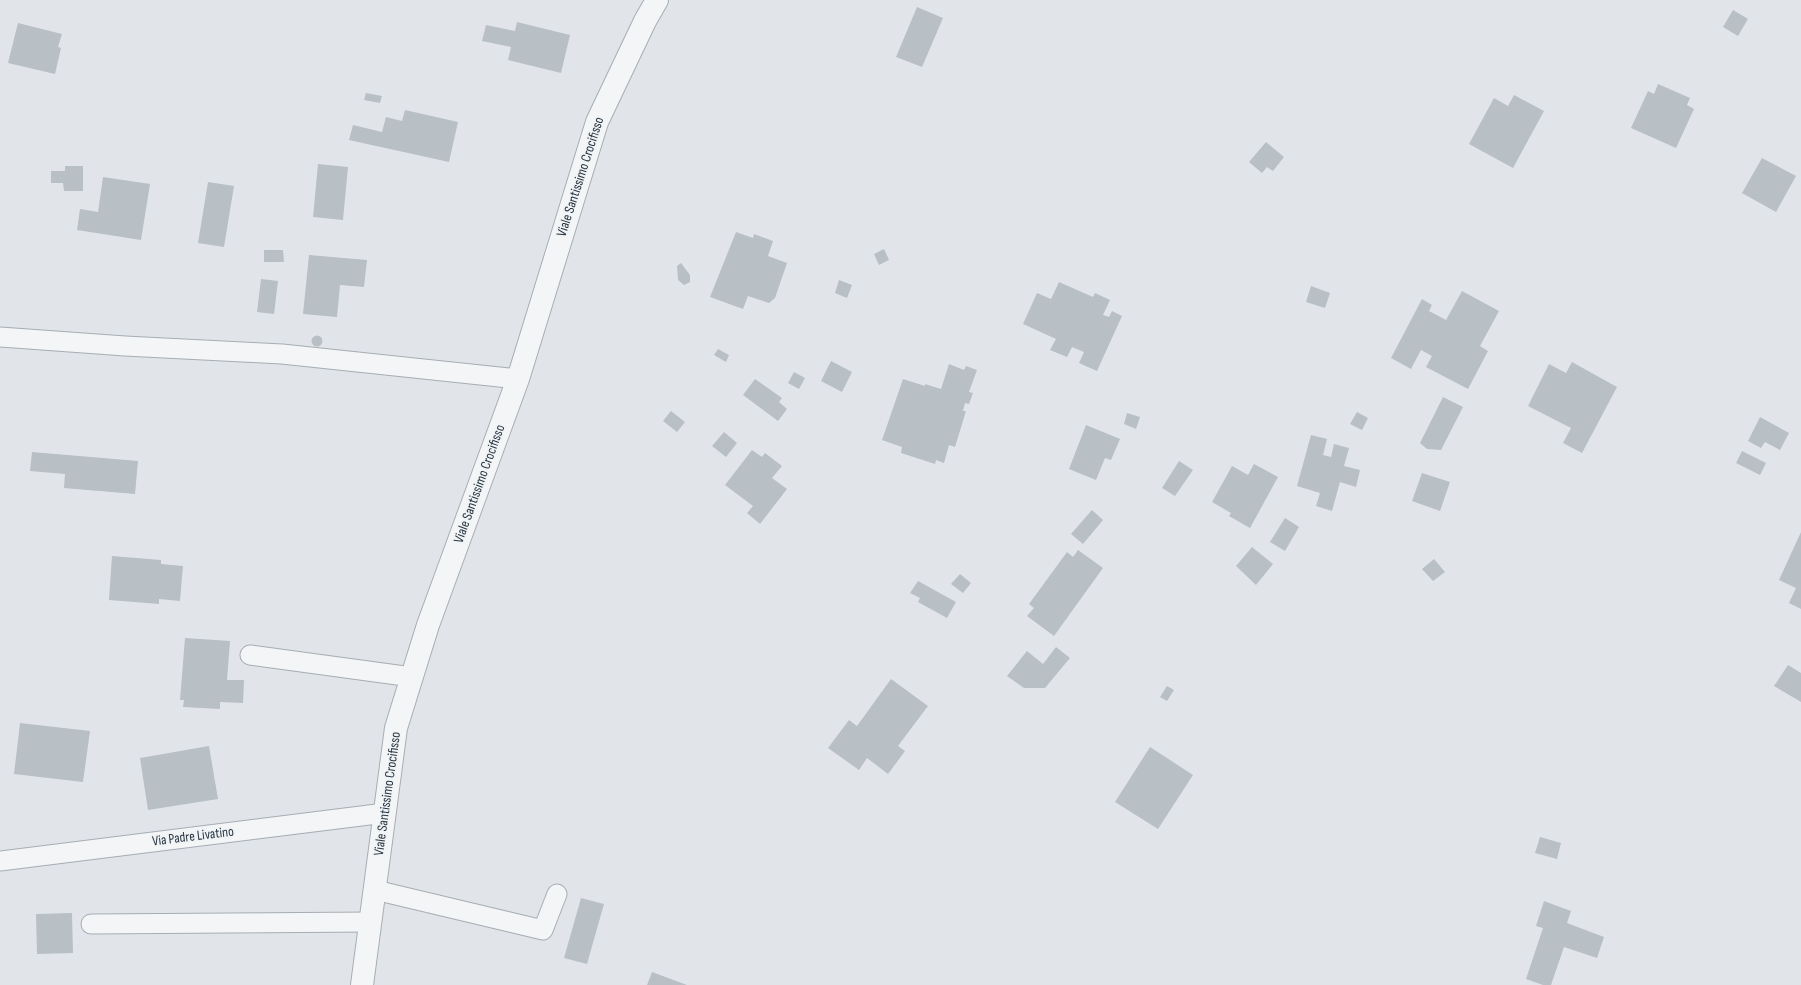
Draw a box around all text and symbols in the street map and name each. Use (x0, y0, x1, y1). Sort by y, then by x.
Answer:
street label: Viale Santissimo Crocifisso (554, 115, 608, 239)
street label: Viale Santissimo Crocifisso (451, 422, 509, 546)
street label: Viale Santissimo Crocifisso (371, 731, 405, 857)
street label: Via Padre Livatino (151, 824, 235, 850)

